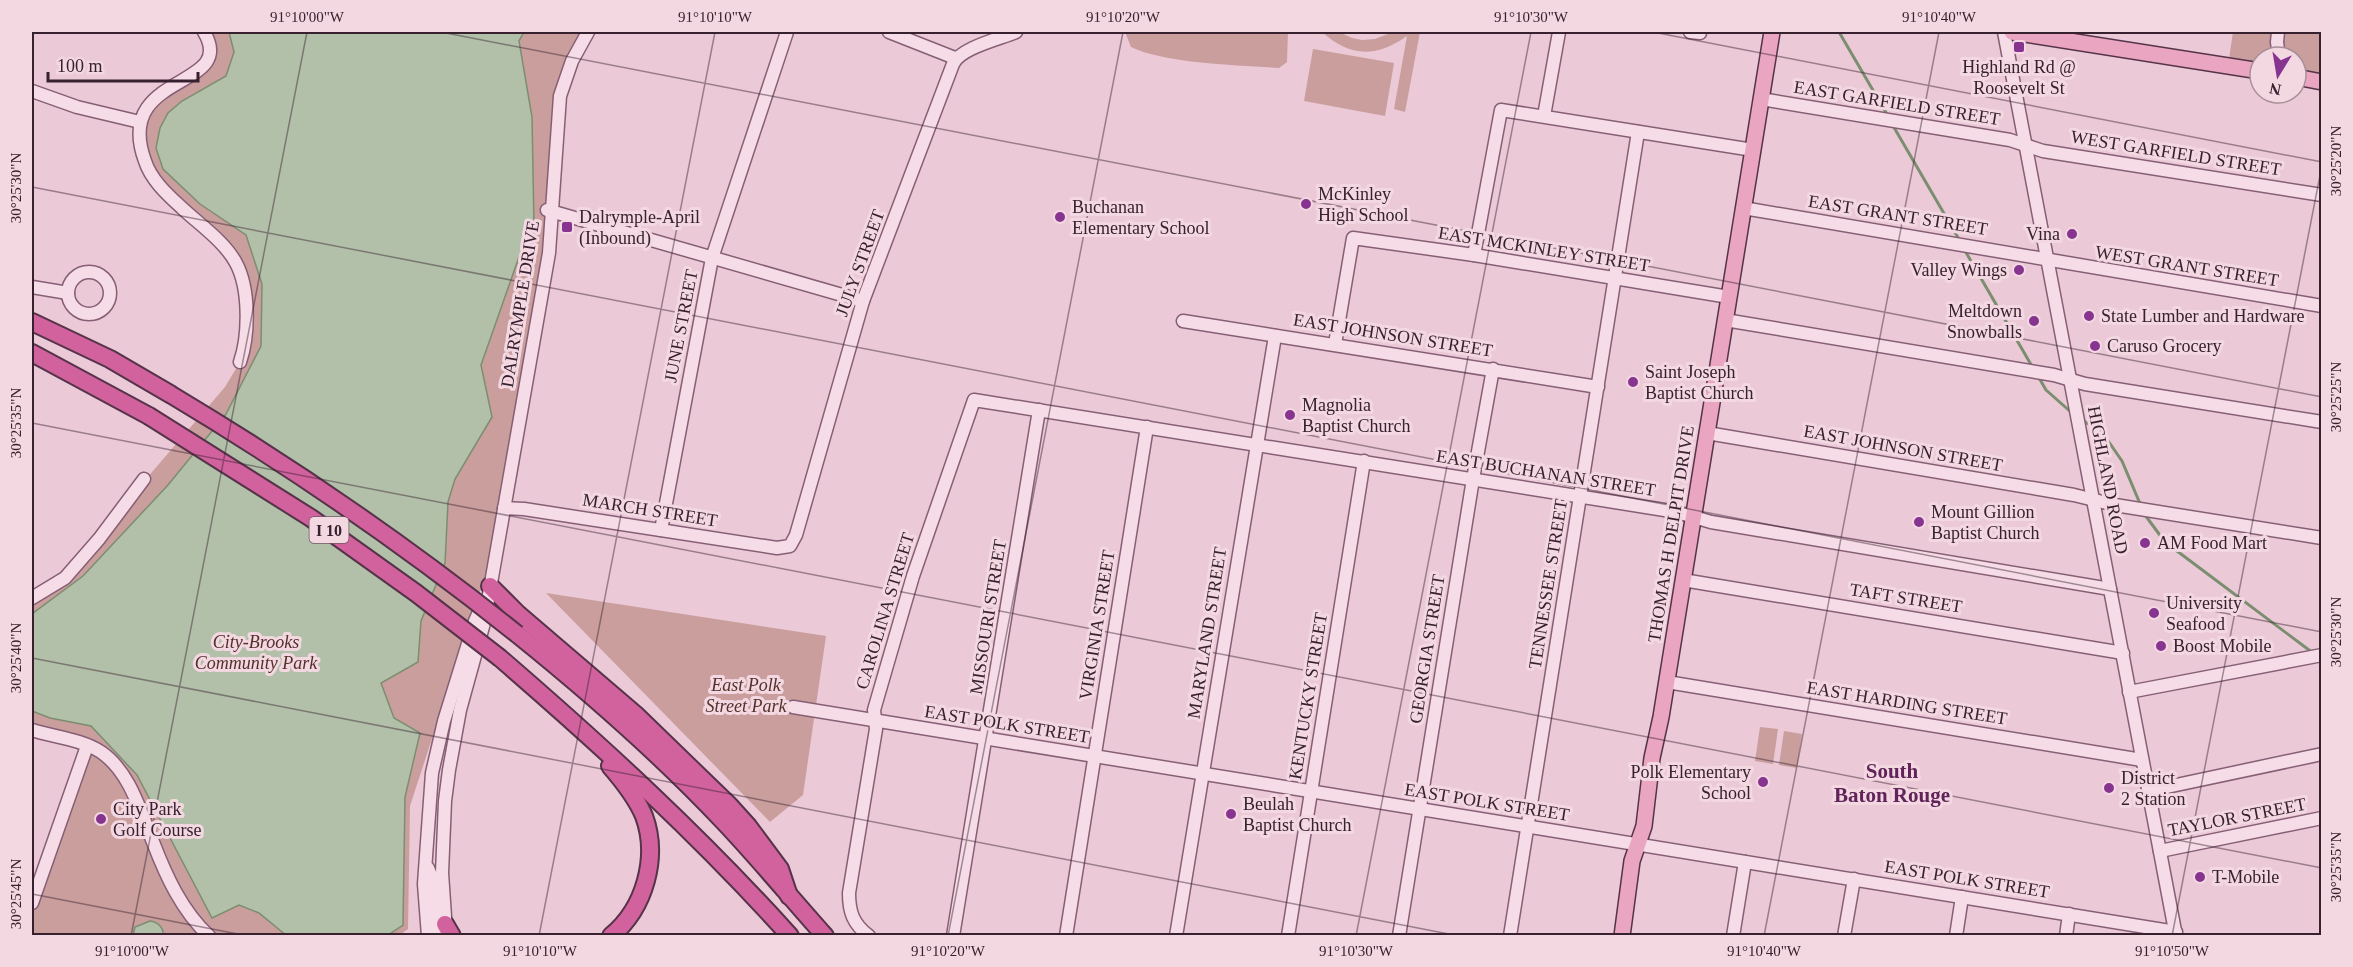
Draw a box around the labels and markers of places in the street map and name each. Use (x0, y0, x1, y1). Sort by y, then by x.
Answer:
marker: Highland Rd @ Roosevelt St (2012, 40, 2026, 54)
place label: Highland Rd @ Roosevelt St (1962, 57, 2076, 98)
place label: McKinley High School (1318, 184, 1409, 225)
place label: Buchanan Elementary School (1072, 197, 1209, 238)
marker: McKinley High School (1299, 197, 1313, 211)
place label: Dalrymple-April (Inbound) (579, 207, 700, 249)
marker: Buchanan Elementary School (1053, 210, 1067, 224)
marker: Dalrymple-April (Inbound) (560, 220, 574, 234)
place label: Vina (2026, 224, 2060, 244)
marker: Vina (2065, 227, 2079, 241)
place label: Valley Wings (1911, 260, 2007, 280)
marker: Valley Wings (2012, 263, 2026, 277)
place label: Meltdown Snowballs (1947, 301, 2022, 342)
place label: State Lumber and Hardware (2101, 306, 2304, 326)
marker: State Lumber and Hardware (2082, 309, 2096, 323)
marker: Meltdown Snowballs (2027, 314, 2041, 328)
place label: Caruso Grocery (2107, 336, 2221, 356)
marker: Caruso Grocery (2088, 339, 2102, 353)
place label: Saint Joseph Baptist Church (1645, 362, 1754, 403)
marker: Saint Joseph Baptist Church (1626, 375, 1640, 389)
place label: Magnolia Baptist Church (1302, 395, 1411, 436)
marker: Magnolia Baptist Church (1283, 408, 1297, 422)
place label: Mount Gillion Baptist Church (1931, 502, 2040, 543)
marker: Mount Gillion Baptist Church (1912, 515, 1926, 529)
place label: AM Food Mart (2157, 533, 2267, 553)
marker: AM Food Mart (2138, 536, 2152, 550)
place label: University Seafood (2166, 593, 2242, 634)
marker: University Seafood (2147, 606, 2161, 620)
place label: Boost Mobile (2173, 636, 2272, 656)
marker: Boost Mobile (2154, 639, 2168, 653)
place label: Polk Elementary School (1631, 762, 1751, 803)
place label: District 2 Station (2121, 768, 2186, 809)
marker: Polk Elementary School (1756, 775, 1770, 789)
marker: District 2 Station (2102, 781, 2116, 795)
place label: Beulah Baptist Church (1243, 794, 1352, 835)
place label: City Park Golf Course (113, 799, 202, 840)
marker: Beulah Baptist Church (1224, 807, 1238, 821)
marker: City Park Golf Course (94, 812, 108, 826)
place label: T-Mobile (2212, 867, 2279, 887)
marker: T-Mobile (2193, 870, 2207, 884)

